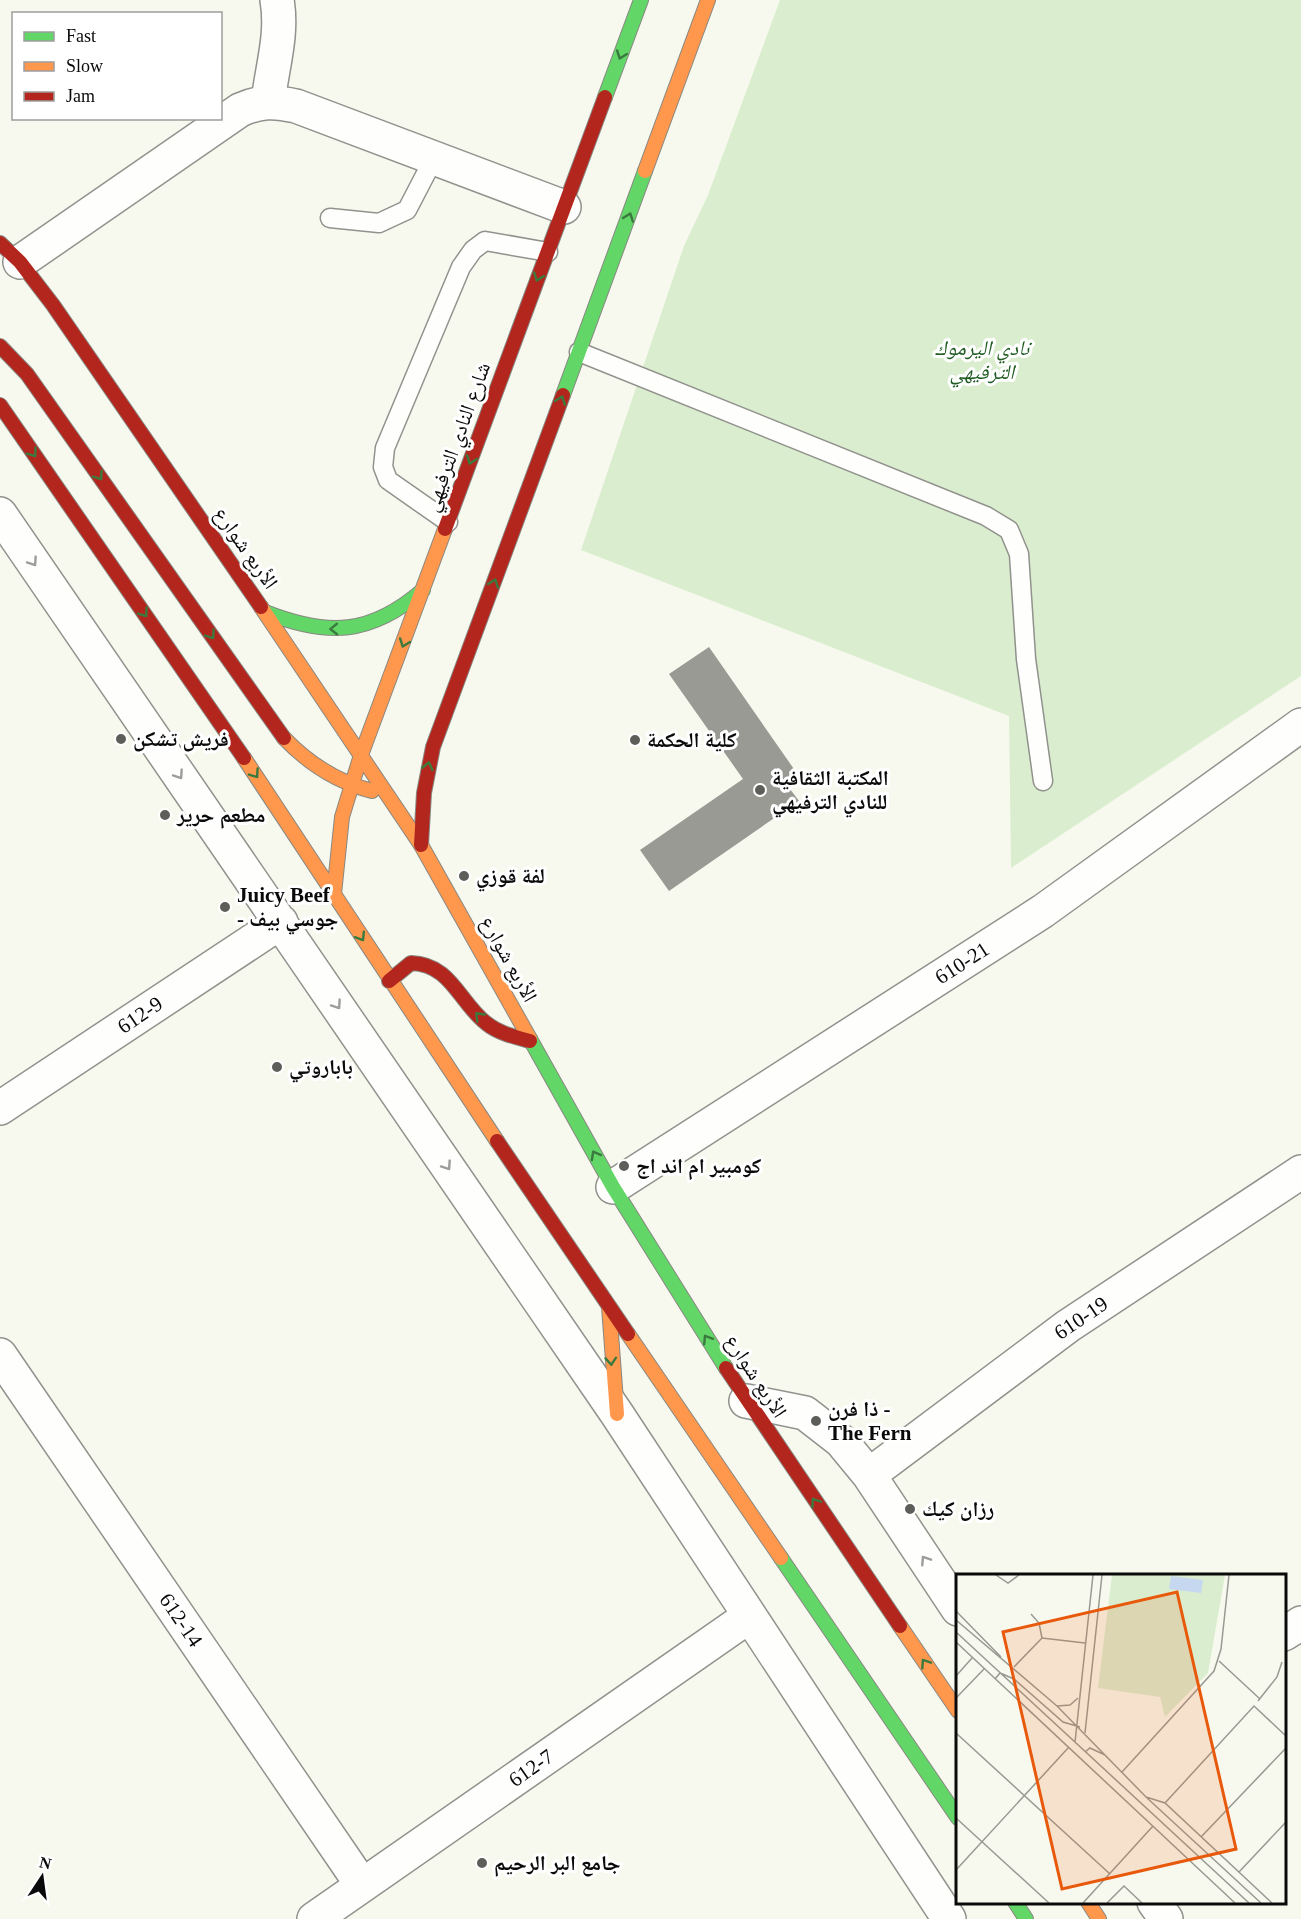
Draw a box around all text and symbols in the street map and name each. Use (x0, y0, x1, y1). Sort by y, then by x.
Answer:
legend (12, 12, 222, 120)
text: Fast (66, 26, 96, 46)
one-way arrow (615, 49, 628, 60)
text: Slow (66, 56, 103, 76)
text: Jam (66, 86, 95, 106)
one-way arrow (621, 212, 634, 223)
one-way arrow (533, 271, 546, 282)
park label: نادي اليرموك الترفيهي (935, 336, 1033, 388)
street label: شارع النادي الترفيهي (419, 359, 499, 516)
one-way arrow (554, 395, 567, 406)
one-way arrow (26, 446, 37, 457)
one-way arrow (466, 454, 478, 465)
one-way arrow (91, 469, 102, 480)
street label: الأربع شوارع (208, 502, 283, 594)
one-way arrow (26, 556, 37, 567)
one-way arrow (486, 578, 499, 589)
one-way arrow (137, 607, 148, 618)
one-way arrow (329, 623, 338, 635)
one-way arrow (204, 628, 215, 639)
one-way arrow (398, 637, 411, 648)
place label: فريش تشكن (133, 727, 229, 752)
place label: كلية الحكمة (647, 728, 737, 752)
marker: فريش تشكن (114, 732, 128, 746)
marker: كلية الحكمة (628, 733, 642, 747)
one-way arrow (421, 762, 434, 772)
place label: المكتبة الثقافية للنادي الترفيهي (772, 766, 889, 818)
one-way arrow (248, 767, 259, 778)
one-way arrow (172, 768, 183, 779)
marker: المكتبة الثقافية للنادي الترفيهي (753, 783, 767, 797)
place label: مطعم حرير (176, 803, 266, 829)
marker: مطعم حرير (158, 808, 172, 822)
place label: لفة قوزي (476, 864, 545, 892)
marker: لفة قوزي (457, 869, 471, 883)
place label: Juicy Beef - جوسي بيف (237, 883, 338, 935)
marker: Juicy Beef - جوسي بيف (218, 900, 232, 914)
street label: الأربع شوارع (475, 912, 542, 1007)
one-way arrow (354, 931, 366, 941)
street label: 610-21 (931, 937, 993, 989)
street label: 612-9 (113, 991, 167, 1039)
one-way arrow (330, 998, 341, 1009)
one-way arrow (475, 1012, 486, 1022)
place label: باباروتي (289, 1055, 353, 1083)
marker: باباروتي (270, 1060, 284, 1074)
one-way arrow (590, 1151, 602, 1161)
place label: كومبير ام اند اج (636, 1154, 761, 1180)
one-way arrow (440, 1159, 451, 1170)
marker: كومبير ام اند اج (617, 1159, 631, 1173)
street label: 610-19 (1050, 1291, 1112, 1345)
street label: الأربع شوارع (719, 1330, 792, 1423)
one-way arrow (703, 1335, 715, 1345)
one-way arrow (605, 1356, 618, 1365)
place label: ذا فرن - The Fern (828, 1397, 912, 1445)
marker: ذا فرن - The Fern (809, 1414, 823, 1428)
one-way arrow (811, 1497, 822, 1508)
place label: رزان كيك (922, 1497, 994, 1521)
marker: رزان كيك (903, 1502, 917, 1516)
one-way arrow (922, 1556, 933, 1567)
inset map (956, 1574, 1286, 1904)
street label: 612-14 (154, 1589, 208, 1652)
one-way arrow (920, 1659, 932, 1669)
street label: 612-7 (504, 1744, 558, 1792)
north arrow (12, 1847, 72, 1907)
place label: جامع البر الرحيم (494, 1851, 621, 1877)
text: N (38, 1853, 53, 1873)
marker: جامع البر الرحيم (475, 1856, 489, 1870)

